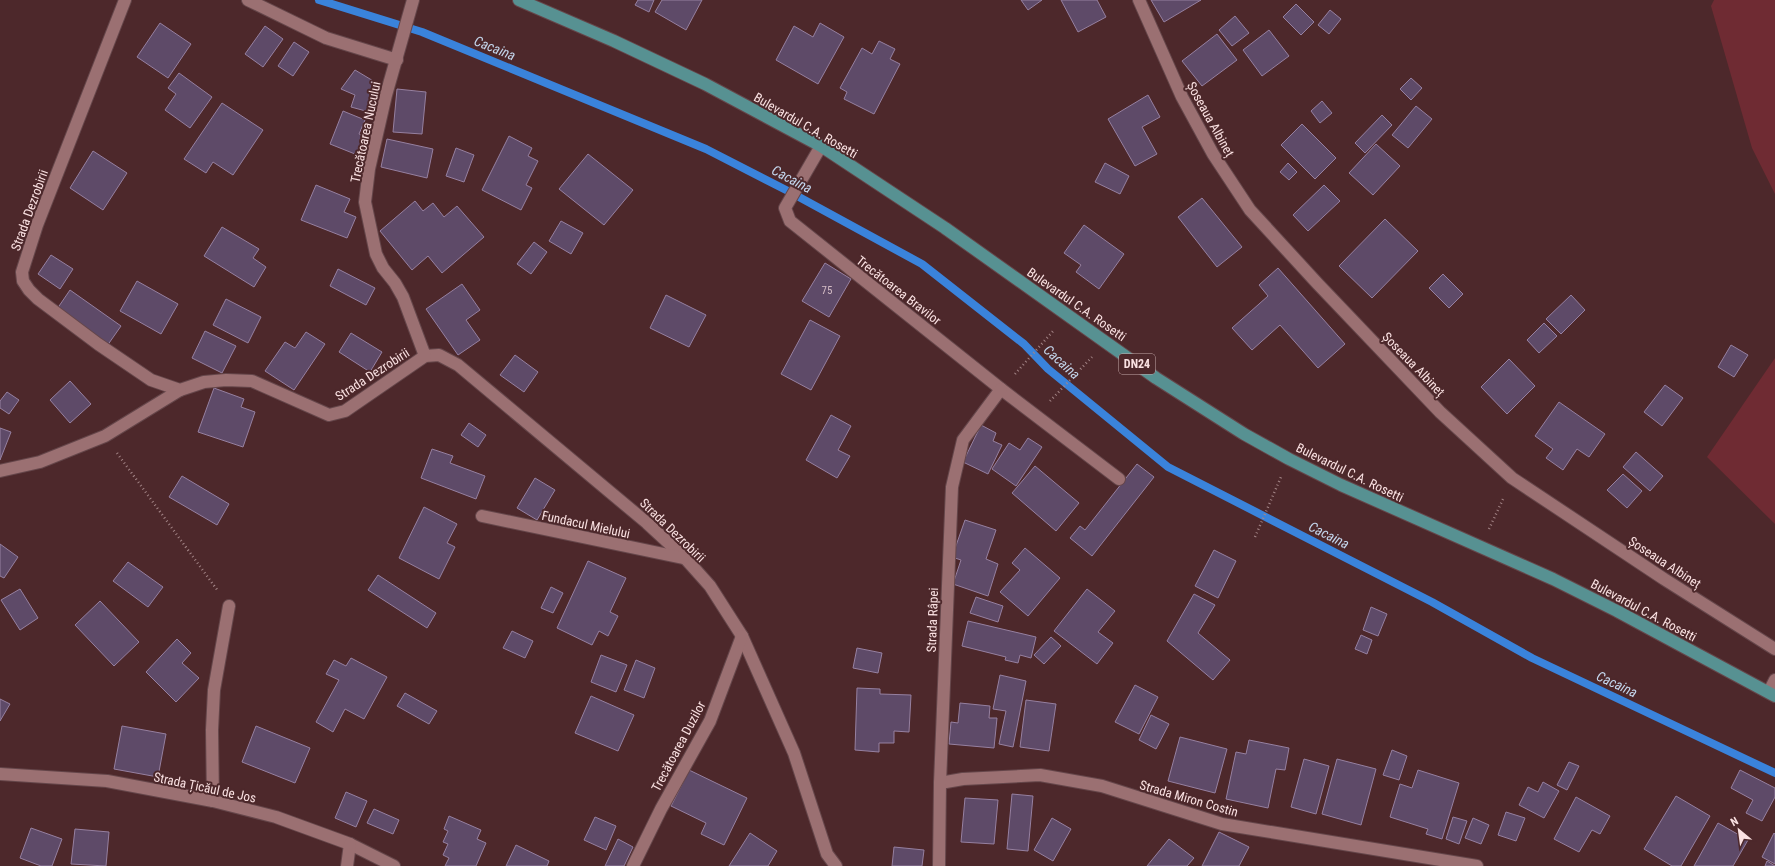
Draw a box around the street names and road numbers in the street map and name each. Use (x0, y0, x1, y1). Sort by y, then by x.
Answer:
street label: Șoseaua Albineț (1183, 79, 1237, 160)
street label: Trecătoarea Nucului (347, 80, 384, 184)
street label: Bulevardul C.A. Rosetti (751, 90, 860, 161)
street label: Strada Dezrobirii (8, 168, 51, 253)
street label: Trecătoarea Bravilor (853, 253, 944, 328)
street label: Bulevardul C.A. Rosetti (1024, 265, 1129, 344)
street label: Șoseaua Albineț (1379, 329, 1448, 400)
street label: Strada Dezrobirii (333, 345, 412, 404)
road number: DN24 (1119, 354, 1155, 374)
street label: Bulevardul C.A. Rosetti (1294, 440, 1406, 505)
street label: Strada Dezrobirii (637, 495, 708, 565)
street label: Fundacul Mielului (540, 508, 632, 541)
street label: Șoseaua Albineț (1625, 533, 1704, 592)
street label: Bulevardul C.A. Rosetti (1588, 576, 1699, 645)
street label: Strada Râpei (924, 587, 941, 653)
street label: Trecătoarea Duzilor (648, 699, 709, 794)
street label: Strada Țicăul de Jos (152, 769, 258, 807)
street label: Strada Miron Costin (1138, 777, 1240, 820)

